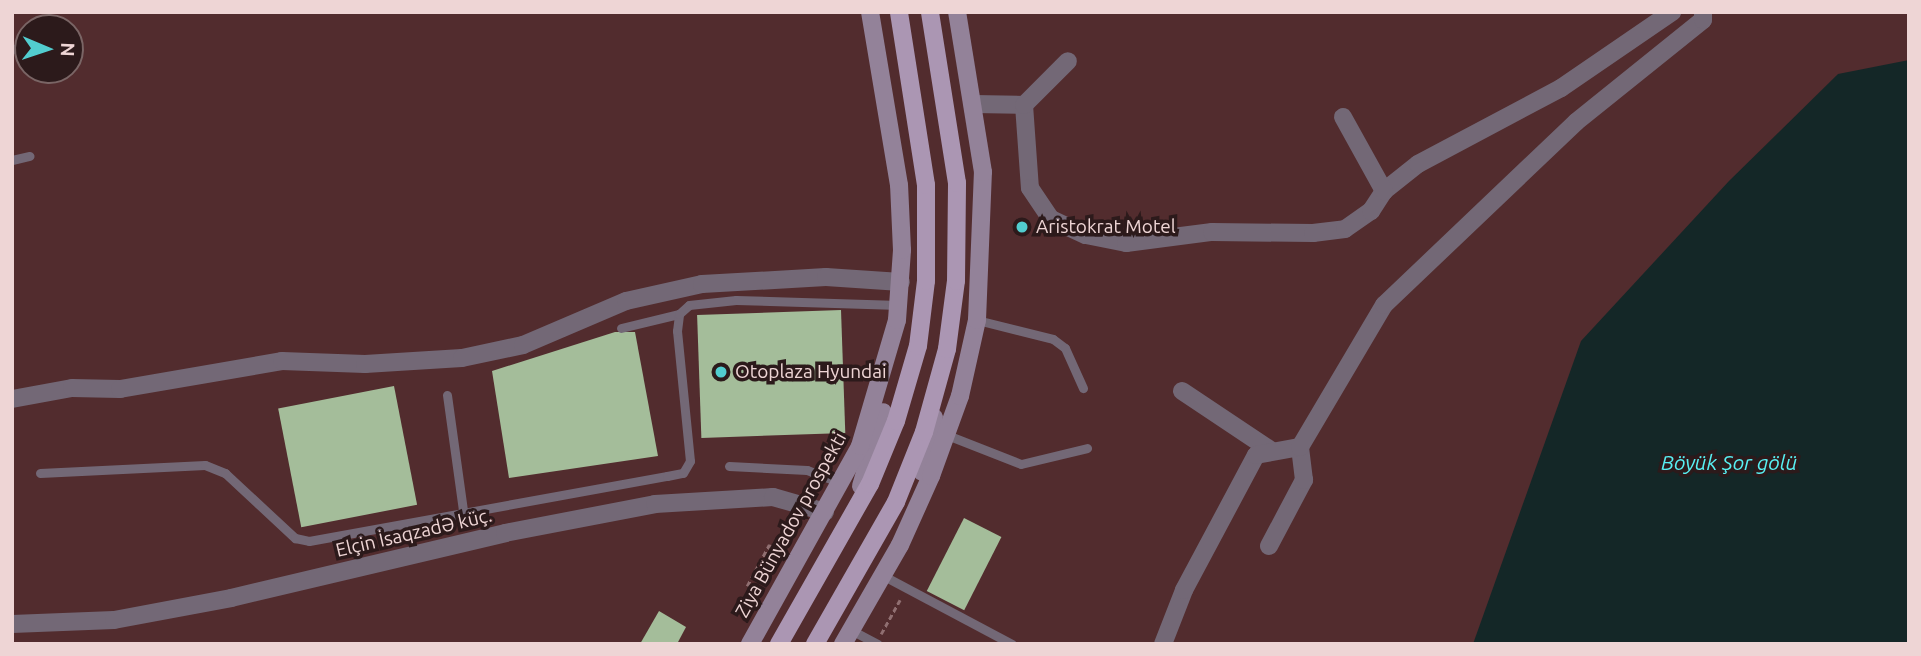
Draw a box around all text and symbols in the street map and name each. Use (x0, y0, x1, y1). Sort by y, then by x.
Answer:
north arrow (14, 14, 84, 84)
text: N (57, 42, 79, 57)
place label: Aristokrat Motel (1036, 216, 1176, 238)
marker: Aristokrat Motel (1014, 219, 1030, 235)
place label: Otoplaza Hyundai (735, 361, 887, 383)
marker: Otoplaza Hyundai (713, 364, 729, 380)
street label: Ziya Bünyadov prospekti (731, 428, 851, 622)
water label: Böyük Şor gölü (1661, 449, 1797, 475)
street label: Elçin İsaqzadə küç. (334, 504, 494, 562)

